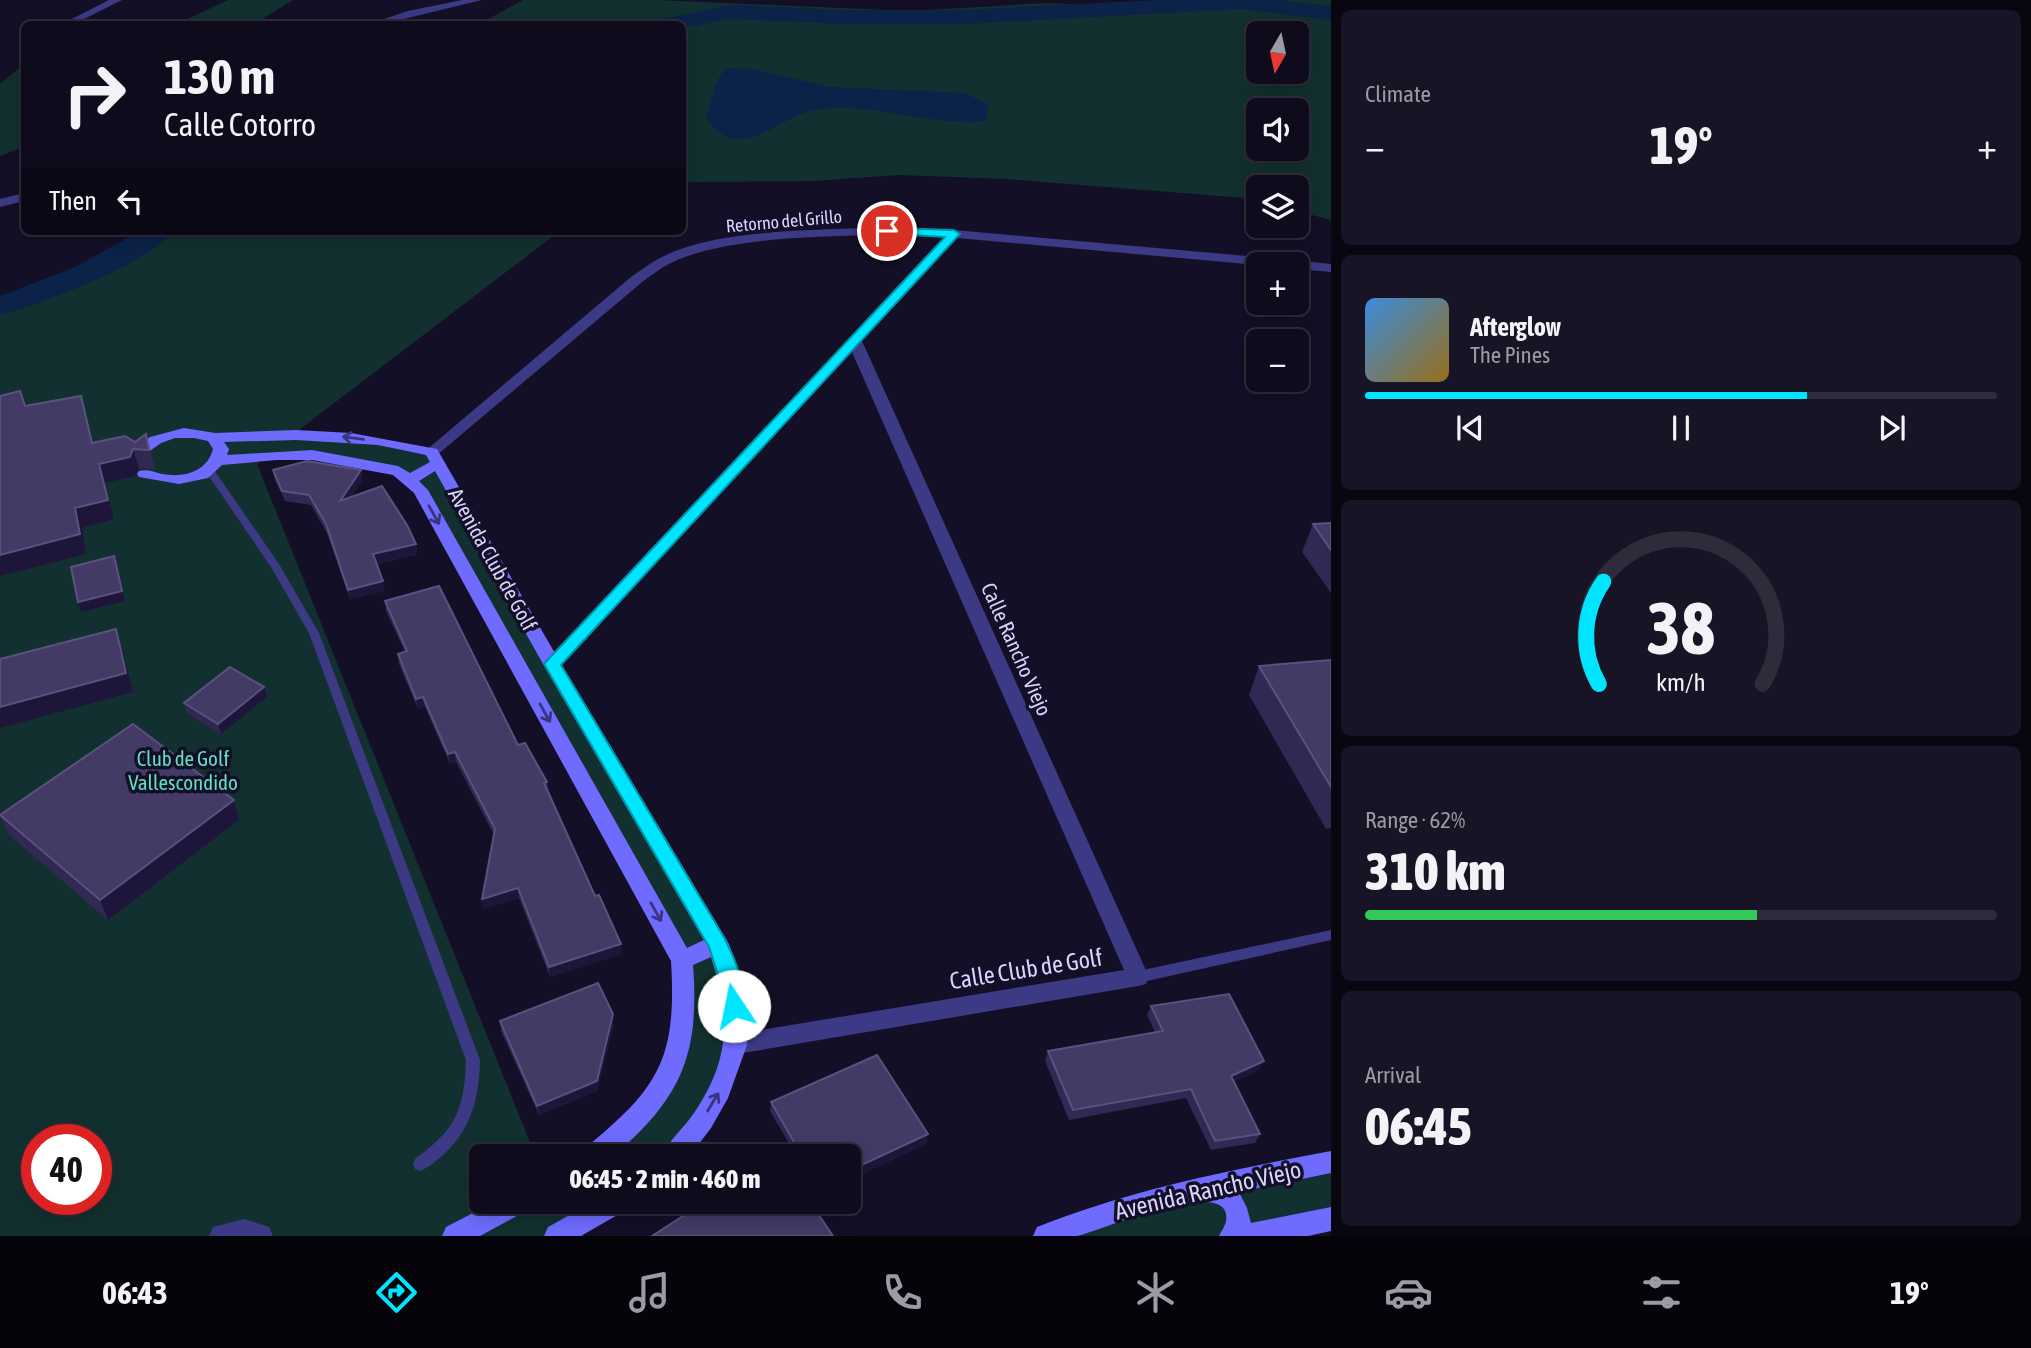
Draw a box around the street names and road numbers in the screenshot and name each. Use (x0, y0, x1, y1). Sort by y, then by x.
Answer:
street label: Retorno del Grillo (725, 205, 843, 237)
street label: Avenida Club de Golf (444, 484, 542, 634)
street label: Calle Rancho Viejo (977, 579, 1057, 719)
street label: Calle Club de Golf (948, 944, 1105, 994)
street label: Avenida Rancho Viejo (1112, 1155, 1304, 1225)

